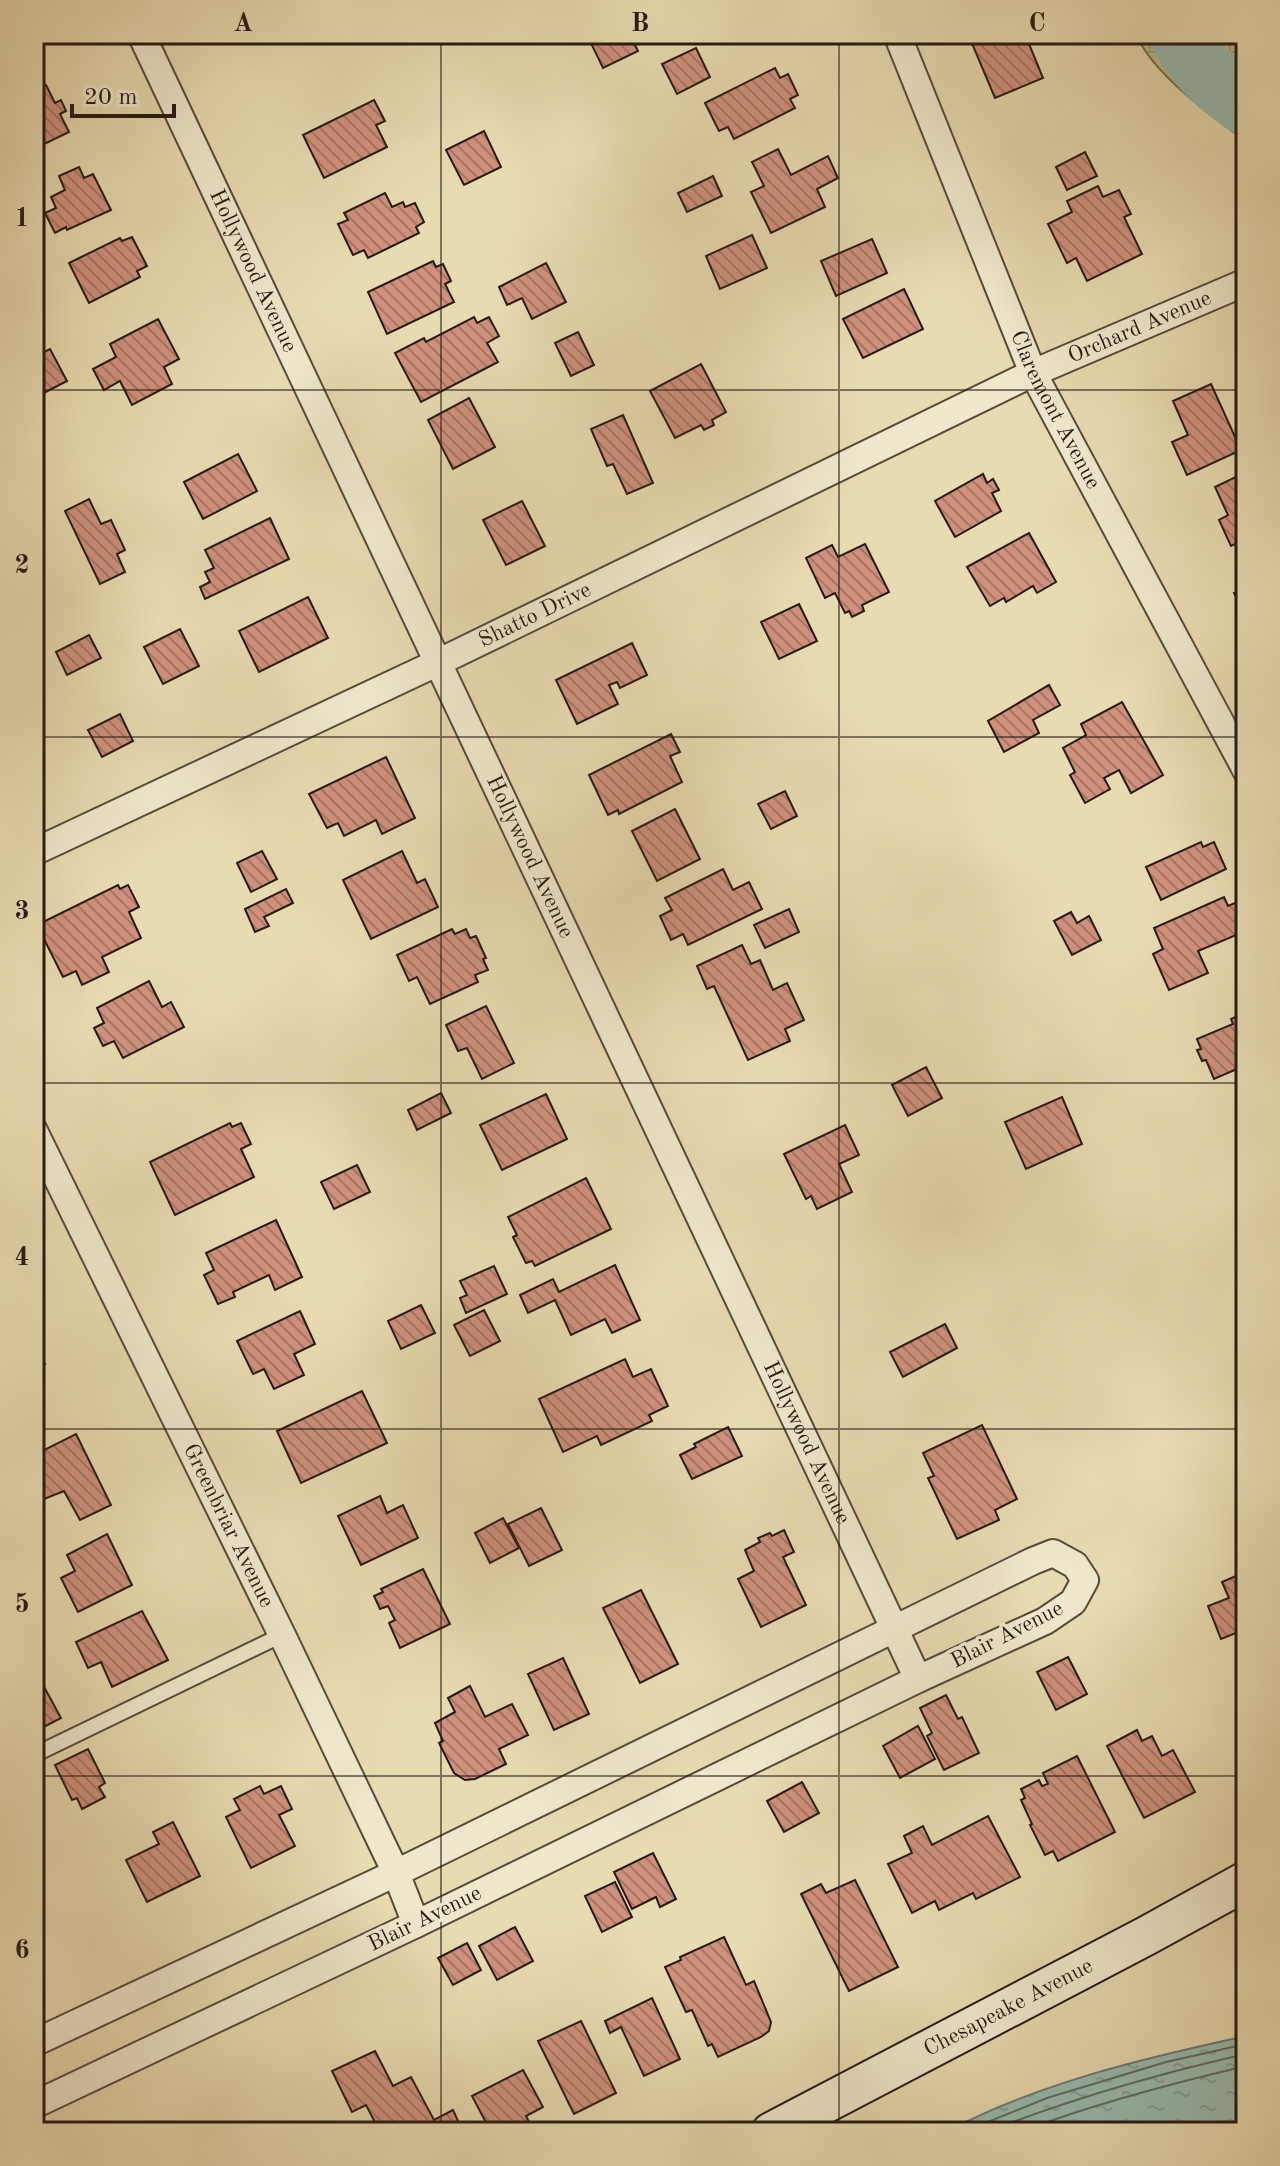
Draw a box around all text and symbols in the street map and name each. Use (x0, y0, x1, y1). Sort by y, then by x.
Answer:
text: A (233, 11, 253, 37)
text: B (631, 11, 649, 37)
text: C (1028, 11, 1046, 37)
scale bar (72, 68, 174, 118)
text: 20 m (84, 86, 138, 110)
street label: Hollywood Avenue (205, 186, 301, 356)
text: 1 (14, 206, 30, 232)
street label: Orchard Avenue (1065, 287, 1215, 368)
street label: Claremont Avenue (1006, 327, 1104, 493)
text: 2 (14, 553, 30, 579)
street label: Shatto Drive (475, 579, 595, 652)
street label: Hollywood Avenue (482, 772, 577, 942)
text: 3 (14, 899, 30, 925)
text: 4 (14, 1245, 30, 1271)
street label: Hollywood Avenue (759, 1358, 854, 1528)
street label: Greenbriar Avenue (179, 1441, 278, 1611)
text: 5 (14, 1592, 30, 1618)
street label: Blair Avenue (947, 1597, 1067, 1673)
street label: Blair Avenue (365, 1882, 485, 1956)
text: 6 (14, 1938, 30, 1964)
street label: Chesapeake Avenue (920, 1955, 1097, 2061)

